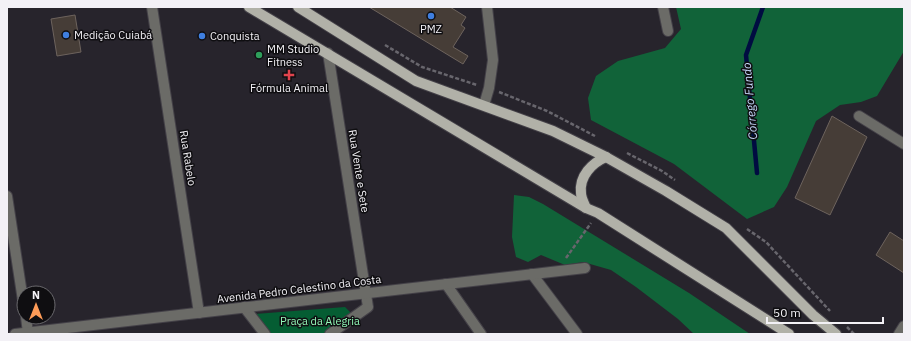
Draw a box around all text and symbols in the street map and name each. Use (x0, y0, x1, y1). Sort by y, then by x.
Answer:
marker: PMZ (426, 11, 436, 21)
place label: PMZ (420, 22, 442, 36)
place label: Medição Cuiabá (74, 28, 152, 42)
place label: Conquista (210, 29, 260, 43)
marker: Medição Cuiabá (61, 30, 71, 40)
marker: Conquista (197, 31, 207, 41)
place label: MM Studio Fitness (267, 42, 319, 69)
marker: MM Studio Fitness (254, 50, 264, 60)
water label: Córrego Fundo (739, 61, 760, 140)
marker: Fórmula Animal (284, 70, 294, 80)
place label: Fórmula Animal (250, 81, 328, 95)
street label: Rua Rabelo (177, 129, 199, 187)
street label: Rua Vente e Sete (346, 129, 372, 213)
street label: Avenida Pedro Celestino da Costa (216, 272, 382, 306)
north arrow (16, 285, 56, 325)
text: N (32, 288, 40, 302)
scale bar (767, 299, 883, 325)
text: 50 m (773, 305, 801, 320)
park label: Praça da Alegria (280, 314, 360, 328)

